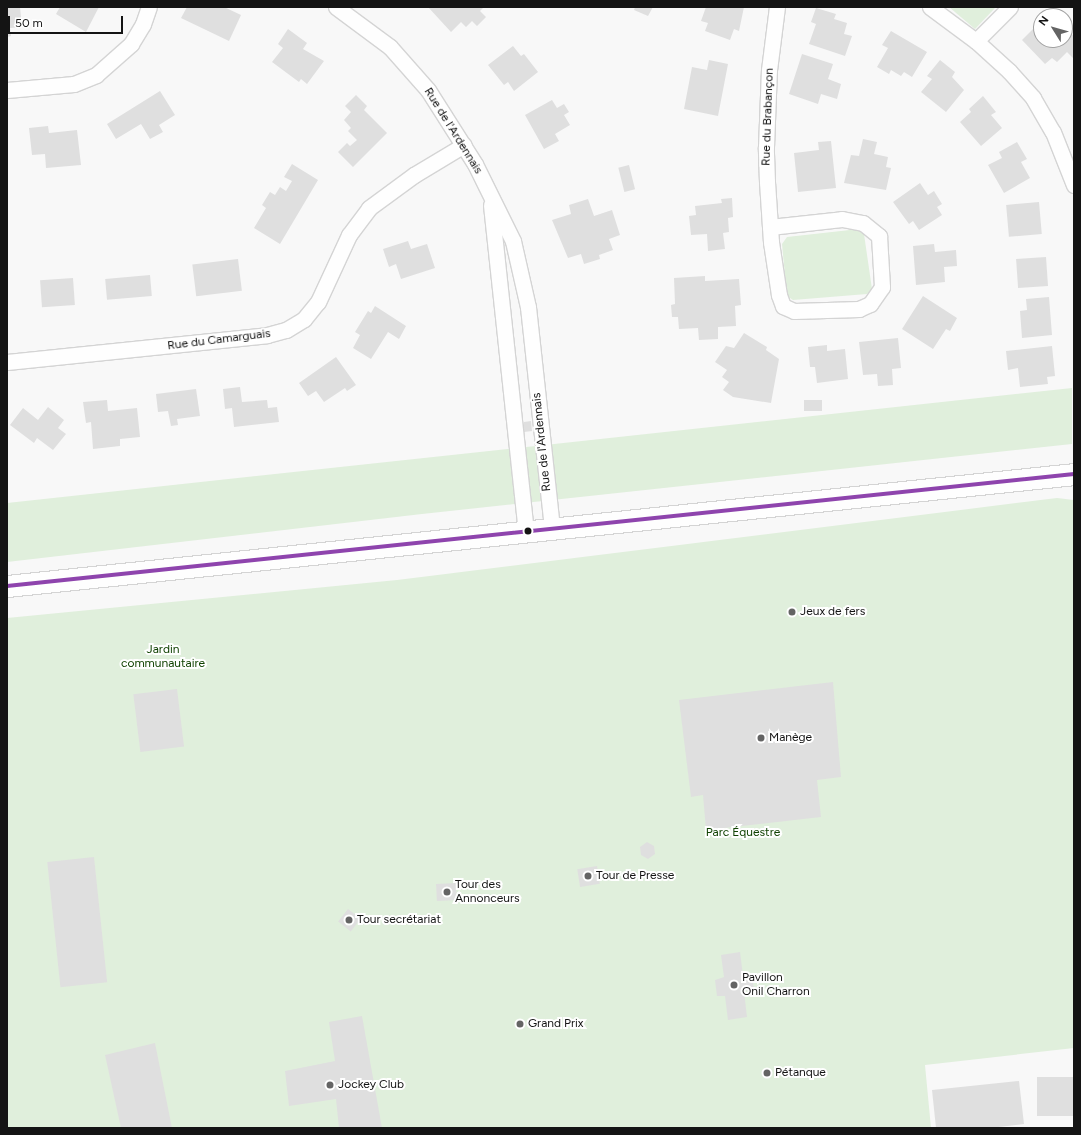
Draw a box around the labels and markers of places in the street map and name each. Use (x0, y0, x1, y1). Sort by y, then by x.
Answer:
unlabelled marker (523, 526, 533, 536)
place label: Jeux de fers (800, 605, 865, 619)
marker: Jeux de fers (787, 607, 797, 617)
place label: Manège (769, 731, 812, 745)
marker: Manège (756, 733, 766, 743)
place label: Tour de Presse (596, 869, 674, 883)
marker: Tour de Presse (583, 871, 593, 881)
place label: Tour des Annonceurs (455, 878, 520, 906)
marker: Tour des Annonceurs (442, 887, 452, 897)
place label: Tour secrétariat (357, 913, 441, 927)
marker: Tour secrétariat (344, 915, 354, 925)
place label: Pavillon Onil Charron (742, 971, 810, 999)
marker: Pavillon Onil Charron (729, 980, 739, 990)
place label: Grand Prix (528, 1017, 583, 1031)
marker: Grand Prix (515, 1019, 525, 1029)
place label: Pétanque (775, 1066, 826, 1080)
marker: Pétanque (762, 1068, 772, 1078)
place label: Jockey Club (338, 1078, 404, 1092)
marker: Jockey Club (325, 1080, 335, 1090)

